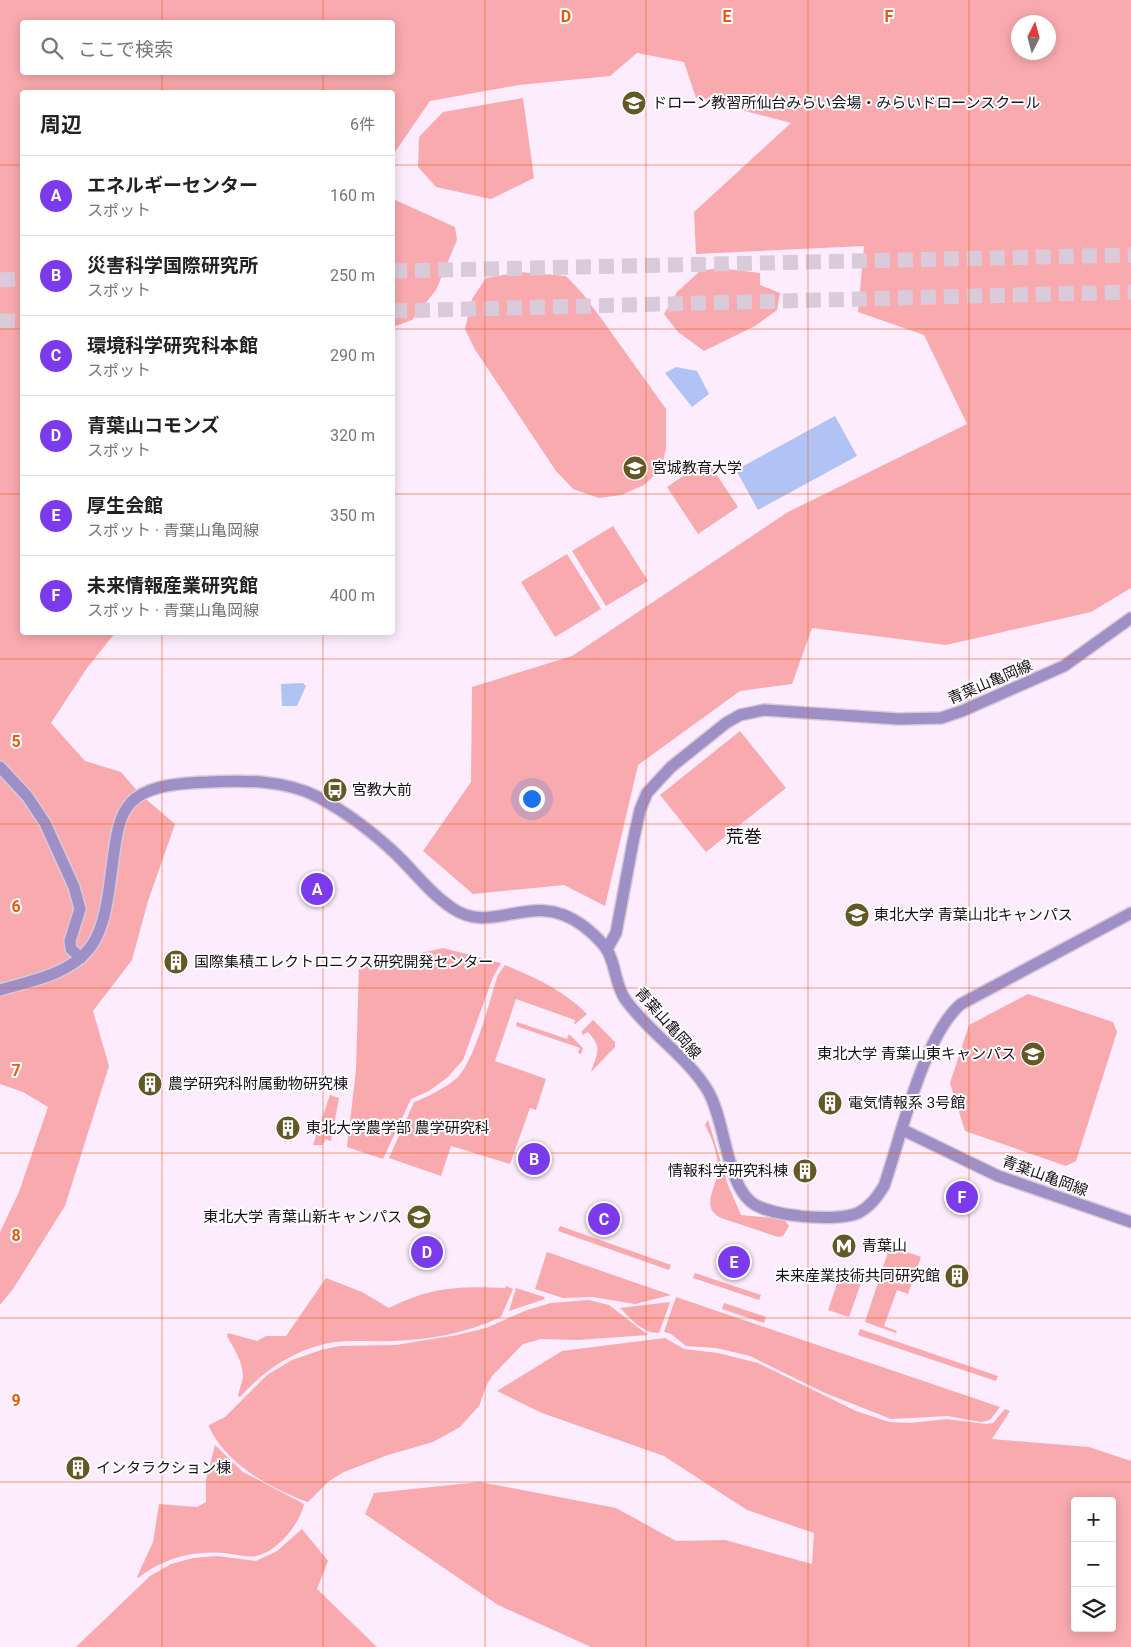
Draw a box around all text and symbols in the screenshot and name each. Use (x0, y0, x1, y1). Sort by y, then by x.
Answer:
text: D (561, 7, 571, 26)
text: E (723, 7, 732, 26)
text: F (885, 7, 894, 26)
north arrow (1011, 15, 1056, 60)
search box (20, 20, 395, 75)
icon: search (38, 34, 66, 62)
text: ここで検索 (78, 38, 173, 61)
school or university icon: ドローン教習所仙台みらい会場・みらいドローンスクール (621, 90, 647, 116)
place label: ドローン教習所仙台みらい会場・みらいドローンスクール (652, 94, 1040, 112)
text: 周辺 (40, 113, 82, 137)
text: 6件 (350, 115, 375, 134)
text: エネルギーセンター (87, 174, 258, 197)
text: A (51, 186, 61, 205)
text: 160 m (330, 186, 375, 205)
text: スポット (87, 201, 151, 220)
text: 災害科学国際研究所 (87, 254, 258, 277)
text: B (51, 266, 61, 285)
text: 250 m (330, 266, 375, 285)
text: スポット (87, 281, 151, 300)
text: 環境科学研究科本館 (87, 334, 258, 357)
text: C (51, 346, 61, 365)
text: 290 m (330, 346, 375, 365)
text: スポット (87, 361, 151, 380)
text: 青葉山コモンズ (87, 414, 220, 437)
text: D (51, 426, 61, 445)
text: 320 m (330, 426, 375, 445)
text: スポット (87, 441, 151, 460)
school or university icon: 宮城教育大学 (622, 455, 648, 481)
place label: 宮城教育大学 (652, 459, 742, 477)
text: 厚生会館 (87, 494, 163, 517)
text: E (52, 506, 61, 525)
text: 350 m (330, 506, 375, 525)
text: スポット · 青葉山亀岡線 (87, 521, 259, 540)
text: 未来情報産業研究館 (87, 574, 258, 597)
text: F (52, 586, 60, 605)
text: 400 m (330, 586, 375, 605)
text: スポット · 青葉山亀岡線 (87, 601, 259, 620)
street label: 青葉山亀岡線 (945, 656, 1035, 708)
text: 5 (11, 732, 21, 751)
bus stop icon: 宮教大前 (322, 777, 348, 803)
place label: 宮教大前 (352, 781, 412, 799)
your location (519, 786, 545, 812)
district label: 荒巻 (726, 826, 762, 847)
pin: A (301, 870, 333, 908)
text: 6 (11, 897, 21, 916)
school or university icon: 東北大学 青葉山北キャンパス (844, 902, 870, 928)
place label: 東北大学 青葉山北キャンパス (874, 906, 1073, 924)
building icon: 国際集積エレクトロニクス研究開発センター (163, 949, 189, 975)
place label: 国際集積エレクトロニクス研究開発センター (194, 953, 494, 971)
street label: 青葉山亀岡線 (631, 984, 705, 1062)
school or university icon: 東北大学 青葉山東キャンパス (1020, 1041, 1046, 1067)
place label: 東北大学 青葉山東キャンパス (817, 1045, 1016, 1063)
text: 7 (11, 1061, 21, 1080)
building icon: 農学研究科附属動物研究棟 (137, 1071, 163, 1097)
place label: 農学研究科附属動物研究棟 (168, 1075, 348, 1093)
building icon: 電気情報系 3号館 (817, 1090, 843, 1116)
place label: 電気情報系 3号館 (848, 1094, 965, 1112)
building icon: 東北大学農学部 農学研究科 (275, 1115, 301, 1141)
place label: 東北大学農学部 農学研究科 (306, 1119, 490, 1137)
pin: B (518, 1140, 550, 1178)
street label: 青葉山亀岡線 (1000, 1152, 1090, 1200)
building icon: 情報科学研究科棟 (792, 1158, 818, 1184)
place label: 情報科学研究科棟 (668, 1162, 788, 1180)
pin: F (946, 1178, 978, 1216)
pin: C (588, 1200, 620, 1238)
school or university icon: 東北大学 青葉山新キャンパス (406, 1204, 432, 1230)
place label: 東北大学 青葉山新キャンパス (203, 1208, 402, 1226)
text: 8 (11, 1226, 21, 1245)
pin: D (411, 1233, 443, 1271)
metro station icon: 青葉山 (831, 1233, 857, 1259)
place label: 青葉山 (862, 1237, 907, 1255)
pin: E (718, 1243, 750, 1281)
building icon: 未来産業技術共同研究館 (944, 1263, 970, 1289)
place label: 未来産業技術共同研究館 (775, 1267, 940, 1285)
text: 9 (11, 1391, 21, 1410)
building icon: インタラクション棟 (65, 1455, 91, 1481)
place label: インタラクション棟 (96, 1459, 231, 1477)
map controls (1071, 1497, 1116, 1632)
button: + (1071, 1497, 1116, 1542)
button: − (1071, 1542, 1116, 1587)
button: layers (1071, 1587, 1116, 1632)

